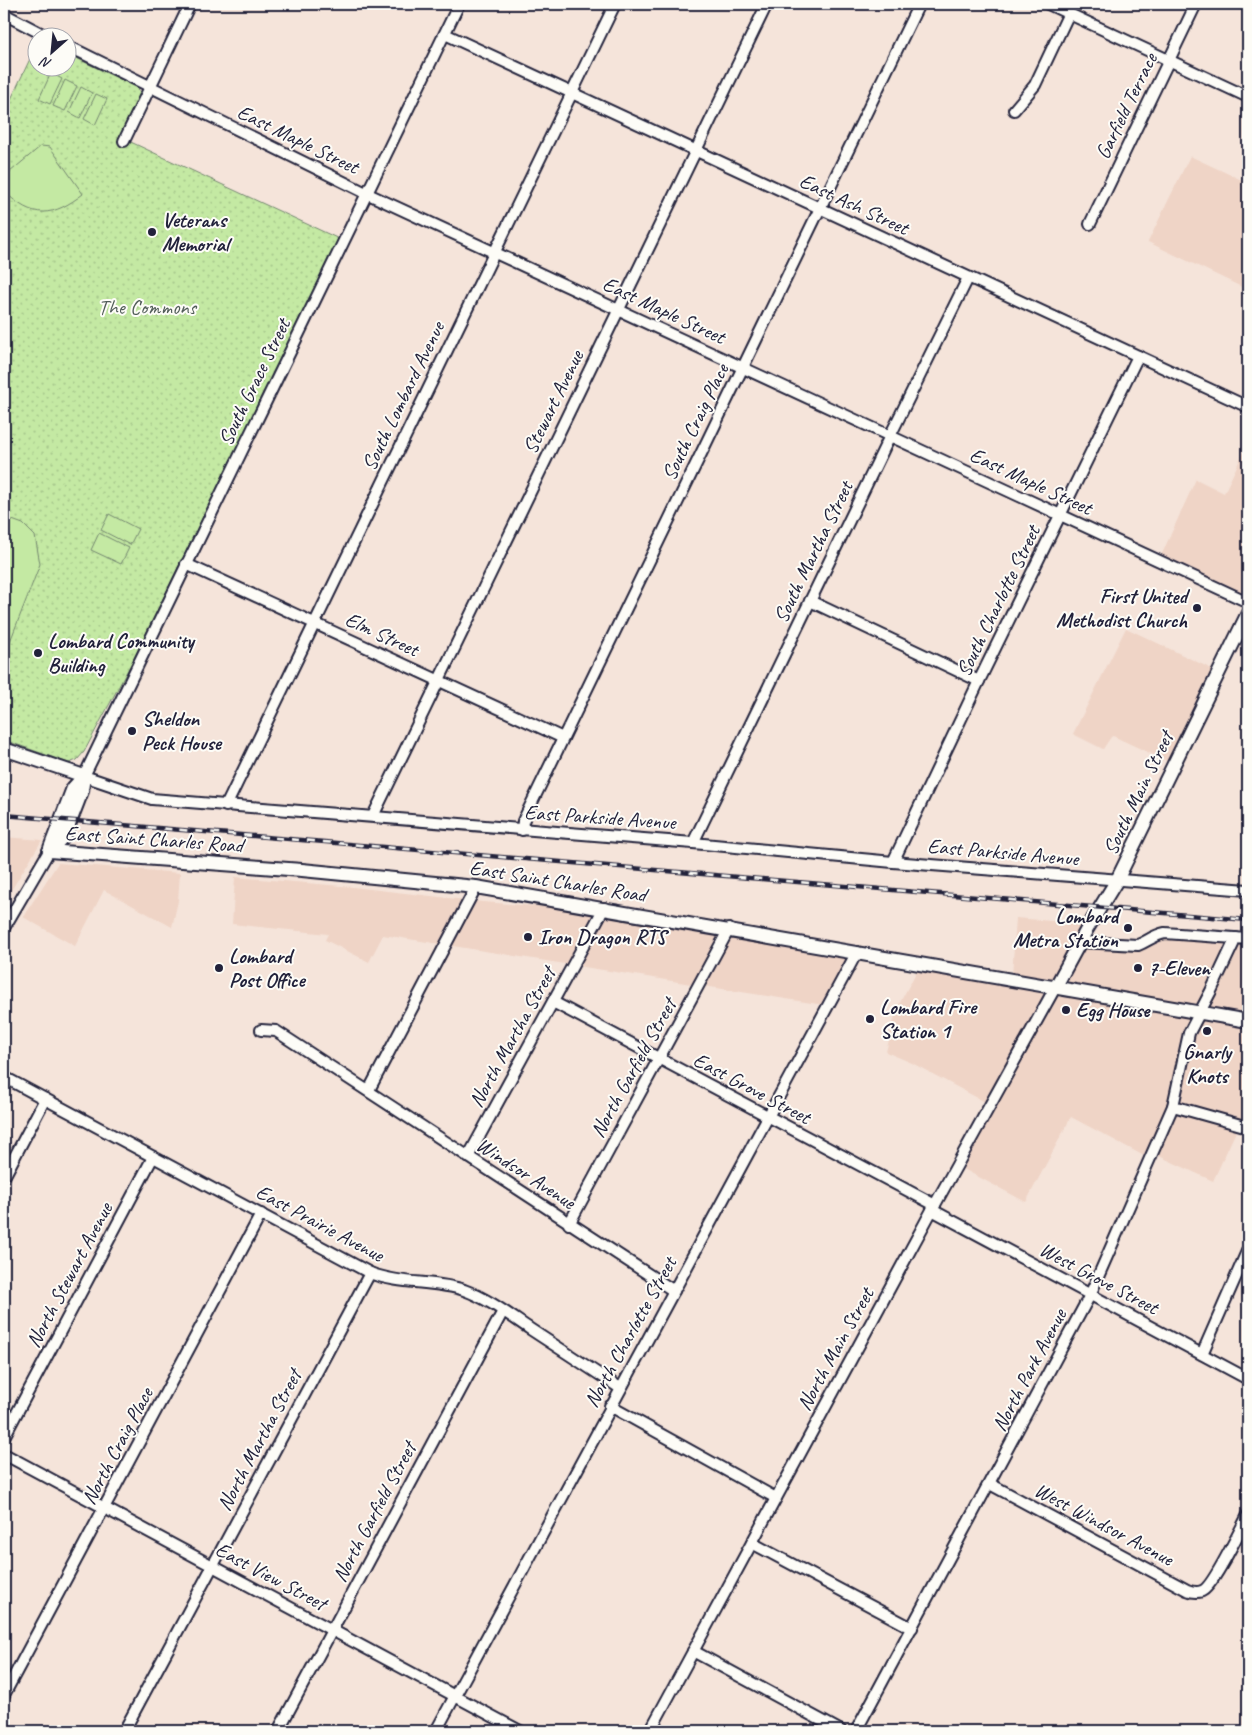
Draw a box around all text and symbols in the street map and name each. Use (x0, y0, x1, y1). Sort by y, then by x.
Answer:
north arrow (28, 28, 78, 78)
street label: Garfield Terrace (1089, 48, 1163, 163)
text: N (37, 53, 54, 73)
street label: East Maple Street (233, 98, 365, 180)
street label: East Ash Street (795, 167, 915, 241)
place label: Veterans Memorial (162, 207, 233, 257)
marker: Veterans Memorial (146, 226, 158, 238)
street label: East Maple Street (599, 270, 731, 350)
park label: The Commons (98, 294, 198, 320)
street label: South Grace Street (212, 313, 297, 450)
street label: South Lombard Avenue (356, 315, 451, 475)
street label: Stewart Avenue (517, 345, 590, 458)
street label: South Craig Place (656, 359, 735, 484)
street label: East Maple Street (966, 441, 1098, 521)
street label: South Martha Street (768, 475, 859, 627)
street label: South Charlotte Street (950, 519, 1047, 681)
place label: First United Methodist Church (1056, 583, 1191, 633)
marker: First United Methodist Church (1191, 602, 1203, 614)
street label: Elm Street (341, 606, 425, 663)
place label: Lombard Community Building (48, 628, 196, 678)
marker: Lombard Community Building (32, 647, 44, 659)
place label: Sheldon Peck House (142, 706, 223, 756)
street label: South Main Street (1097, 724, 1180, 859)
marker: Sheldon Peck House (126, 725, 138, 737)
street label: East Parkside Avenue (524, 799, 679, 835)
street label: East Saint Charles Road (64, 820, 247, 858)
street label: East Parkside Avenue (926, 832, 1082, 872)
street label: East Saint Charles Road (468, 854, 651, 908)
place label: Lombard Metra Station (1013, 903, 1122, 953)
marker: Lombard Metra Station (1122, 922, 1134, 934)
place label: Iron Dragon RTS (538, 924, 670, 950)
marker: Iron Dragon RTS (522, 931, 534, 943)
place label: Lombard Post Office (229, 943, 307, 993)
place label: 7-Eleven (1148, 955, 1211, 981)
street label: North Martha Street (463, 960, 563, 1112)
marker: Lombard Post Office (213, 962, 225, 974)
marker: 7-Eleven (1132, 962, 1144, 974)
street label: North Garfield Street (584, 991, 683, 1142)
place label: Lombard Fire Station 1 (880, 994, 978, 1044)
place label: Egg House (1076, 997, 1151, 1023)
marker: Egg House (1060, 1004, 1072, 1016)
marker: Lombard Fire Station 1 (864, 1013, 876, 1025)
marker: Gnarly Knots (1201, 1025, 1213, 1037)
place label: Gnarly Knots (1183, 1039, 1233, 1089)
street label: East Grove Street (689, 1046, 817, 1131)
street label: Windsor Avenue (472, 1131, 581, 1215)
street label: East Prairie Avenue (252, 1178, 389, 1268)
street label: North Stewart Avenue (20, 1197, 119, 1352)
street label: West Grove Street (1035, 1236, 1165, 1321)
street label: North Charlotte Street (578, 1251, 683, 1412)
street label: North Main Street (791, 1281, 880, 1415)
street label: North Park Avenue (986, 1303, 1073, 1436)
street label: North Martha Street (211, 1362, 309, 1515)
street label: North Craig Place (75, 1381, 160, 1509)
street label: North Garfield Street (326, 1435, 423, 1586)
street label: West Windsor Avenue (1030, 1476, 1179, 1572)
street label: East View Street (211, 1536, 334, 1617)

